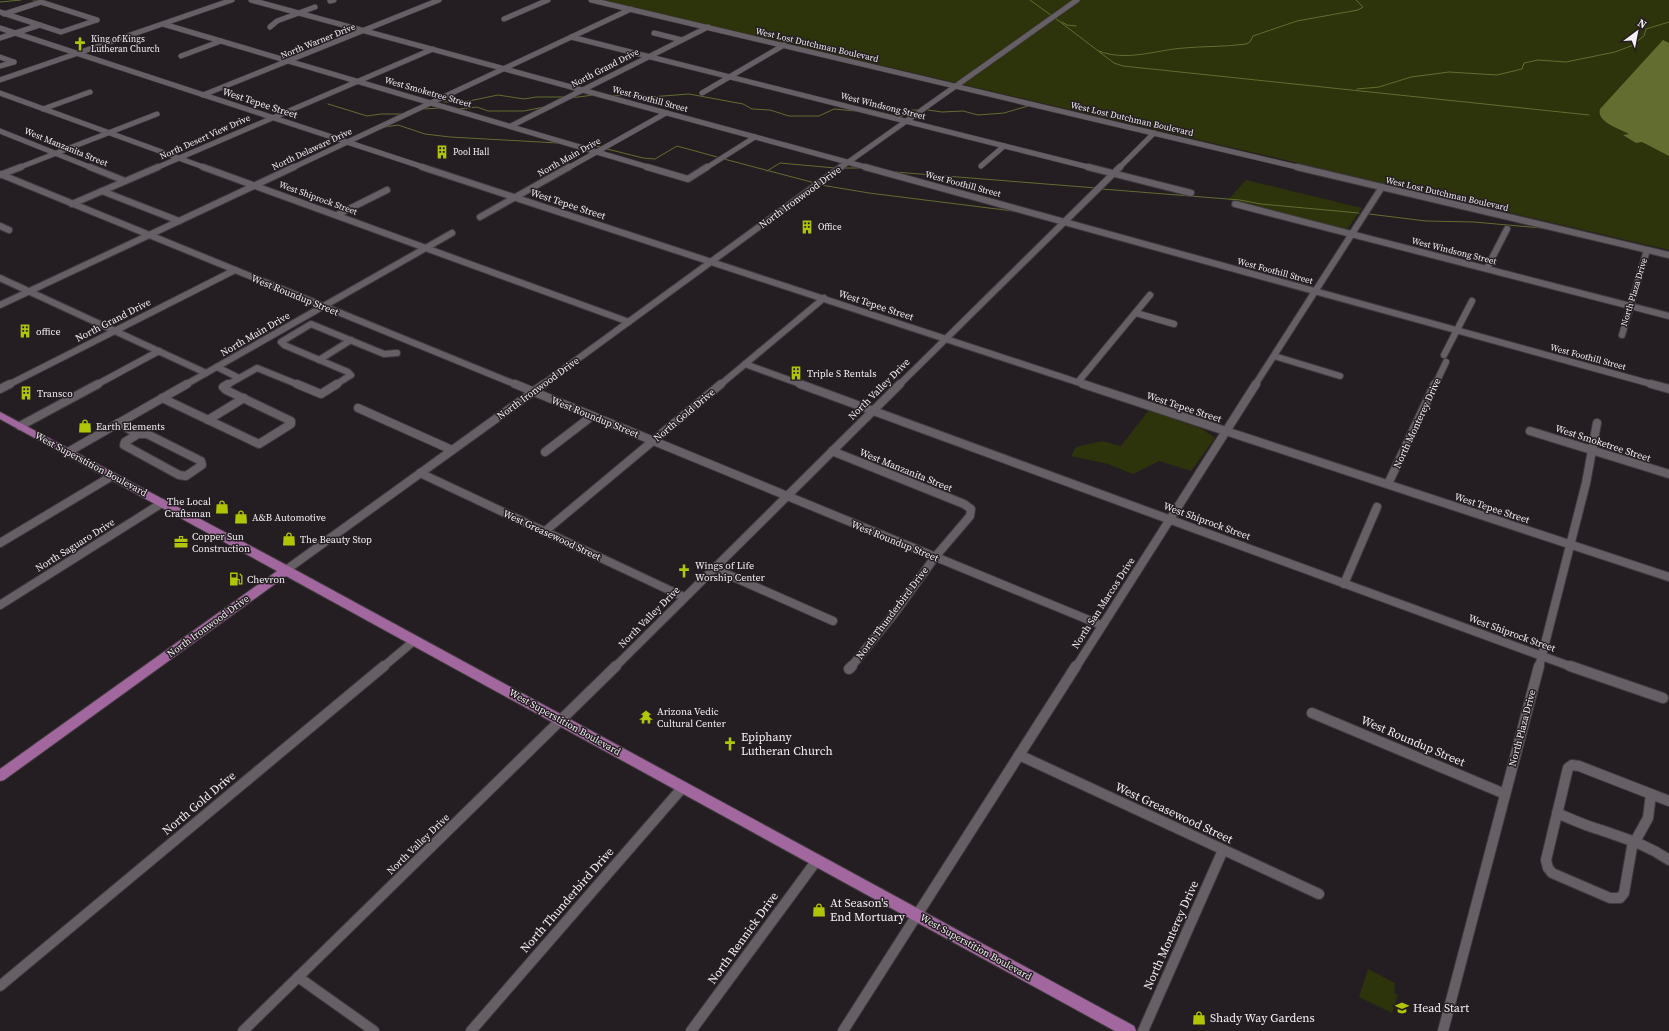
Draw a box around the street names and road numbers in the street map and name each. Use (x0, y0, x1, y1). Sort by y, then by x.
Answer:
street label: North Warner Drive (279, 20, 358, 61)
street label: West Lost Dutchman Boulevard (754, 25, 880, 65)
street label: North Grand Drive (569, 46, 641, 90)
street label: West Smoketree Street (383, 74, 473, 110)
street label: West Foothill Street (611, 83, 689, 115)
street label: West Tepee Street (221, 85, 300, 122)
street label: West Windsong Street (839, 90, 927, 122)
street label: West Lost Dutchman Boulevard (1069, 99, 1195, 139)
street label: North Desert View Drive (158, 111, 252, 162)
street label: West Manzanita Street (22, 125, 110, 169)
street label: North Delaware Drive (270, 125, 354, 173)
street label: North Main Drive (535, 135, 603, 179)
street label: North Ironwood Drive (756, 163, 844, 231)
street label: West Foothill Street (924, 168, 1002, 200)
street label: West Lost Dutchman Boulevard (1384, 174, 1510, 214)
street label: West Shiprock Street (277, 178, 359, 218)
street label: West Tepee Street (529, 186, 608, 223)
street label: West Windsong Street (1410, 235, 1498, 267)
street label: West Foothill Street (1236, 255, 1314, 287)
street label: North Plaza Drive (1618, 256, 1650, 328)
street label: West Roundup Street (249, 272, 341, 319)
street label: West Tepee Street (837, 287, 916, 324)
street label: North Grand Drive (73, 295, 153, 345)
street label: North Main Drive (218, 309, 292, 359)
street label: West Foothill Street (1549, 341, 1627, 373)
street label: North Ironwood Drive (494, 354, 582, 422)
street label: North Valley Drive (845, 355, 913, 423)
street label: North Monterey Drive (1390, 376, 1444, 470)
street label: North Gold Drive (651, 386, 717, 444)
street label: West Tepee Street (1145, 389, 1224, 426)
street label: West Roundup Street (549, 394, 641, 441)
street label: West Smoketree Street (1554, 421, 1653, 465)
street label: West Superstition Boulevard (32, 429, 150, 499)
street label: West Manzanita Street (858, 445, 955, 495)
street label: West Tepee Street (1453, 490, 1532, 527)
street label: West Shiprock Street (1162, 499, 1253, 543)
street label: West Greasewood Street (501, 507, 604, 564)
street label: North Saguaro Drive (33, 515, 117, 575)
street label: West Roundup Street (849, 518, 941, 565)
street label: North San Marcos Drive (1069, 555, 1137, 651)
street label: North Thunderbird Drive (853, 564, 931, 662)
street label: North Valley Drive (615, 583, 683, 651)
street label: North Ironwood Drive (164, 592, 252, 660)
street label: West Shiprock Street (1467, 611, 1558, 655)
street label: West Superstition Boulevard (507, 686, 623, 758)
street label: North Plaza Drive (1506, 688, 1538, 768)
street label: West Roundup Street (1359, 712, 1468, 770)
street label: North Gold Drive (159, 768, 239, 838)
street label: West Greasewood Street (1113, 779, 1235, 847)
street label: North Valley Drive (384, 811, 452, 877)
street label: North Thunderbird Drive (517, 844, 617, 956)
street label: North Monterey Drive (1140, 878, 1202, 992)
street label: North Rennick Drive (704, 889, 782, 987)
street label: West Superstition Boulevard (918, 911, 1034, 983)

